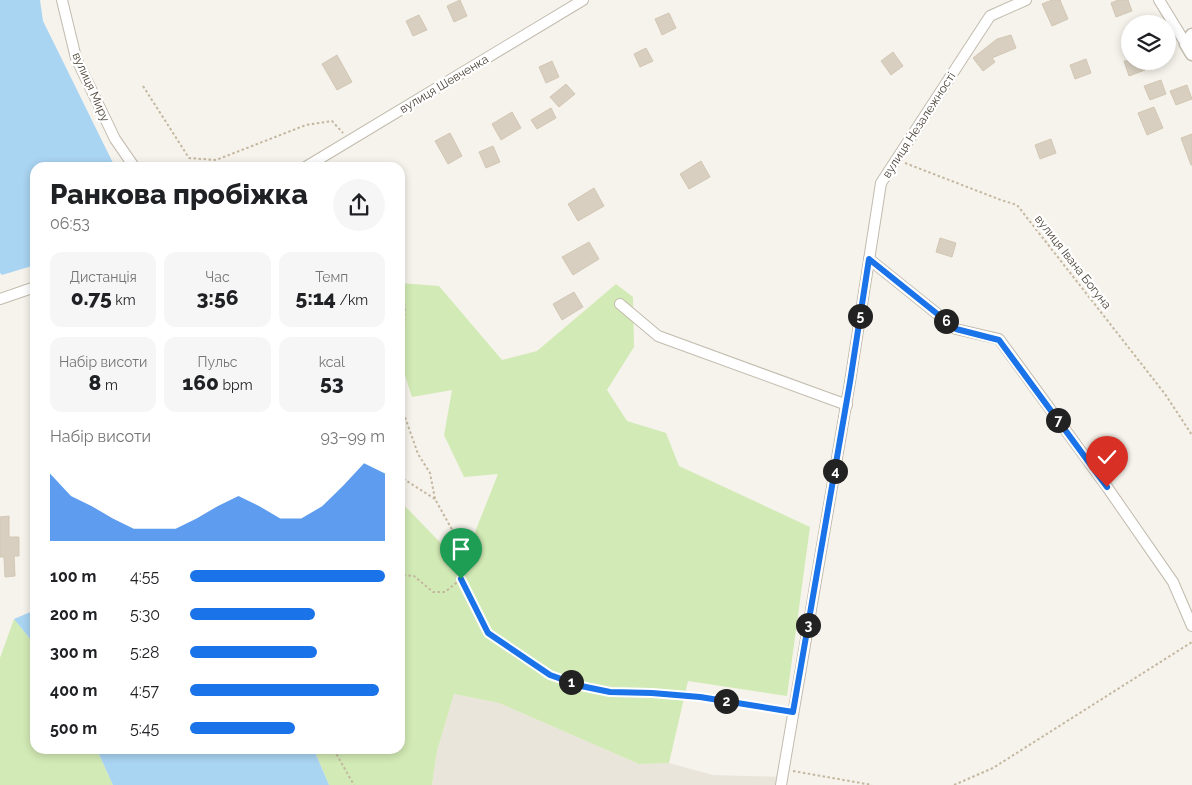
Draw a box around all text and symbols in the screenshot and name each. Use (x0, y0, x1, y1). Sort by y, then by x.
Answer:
map controls (1121, 15, 1176, 70)
button: layers (1121, 15, 1176, 70)
street label: вулиця Миру (69, 50, 113, 124)
street label: вулиця Шевченка (397, 52, 491, 116)
street label: вулиця Незалежності (880, 69, 958, 181)
text: Ранкова пробіжка (50, 178, 308, 211)
button: share (333, 179, 385, 231)
street label: вулиця Івана Богуна (1032, 212, 1114, 312)
text: 06:53 (50, 214, 90, 233)
text: Дистанція (70, 269, 137, 285)
text: Час (205, 269, 230, 285)
text: Темп (315, 269, 348, 285)
text: 0.75 (71, 285, 112, 310)
text: 3:56 (196, 285, 239, 310)
text: 5:14 (295, 285, 336, 310)
text: km (112, 292, 136, 308)
text: /km (336, 292, 368, 308)
pin: 5 (848, 304, 872, 328)
text: 5 (857, 308, 864, 324)
pin: 6 (934, 308, 958, 334)
text: 6 (942, 313, 951, 329)
text: Набір висоти (59, 354, 147, 370)
text: Пульс (197, 354, 238, 370)
text: kcal (319, 354, 345, 370)
text: 8 (89, 370, 101, 395)
text: 160 (182, 370, 219, 395)
text: 53 (320, 370, 344, 395)
text: m (101, 377, 118, 393)
text: bpm (219, 377, 253, 393)
pin: 7 (1046, 408, 1070, 432)
text: 7 (1055, 412, 1062, 428)
text: Набір висоти (50, 427, 151, 446)
text: 93–99 m (320, 427, 385, 446)
pin (1086, 436, 1128, 487)
icon: check (1093, 443, 1121, 471)
pin: 4 (822, 458, 848, 484)
text: 4 (832, 463, 840, 479)
pin (440, 528, 482, 579)
icon: arrive (447, 535, 475, 563)
text: 100 m (50, 567, 96, 586)
text: 4:55 (130, 567, 159, 586)
text: 200 m (50, 605, 97, 624)
text: 5:30 (130, 605, 160, 624)
pin: 3 (796, 612, 820, 638)
text: 3 (805, 617, 812, 633)
text: 300 m (50, 643, 97, 662)
text: 5:28 (130, 643, 160, 662)
pin: 1 (558, 670, 584, 694)
text: 1 (568, 674, 575, 690)
text: 400 m (50, 681, 98, 700)
text: 4:57 (130, 681, 159, 700)
pin: 2 (714, 688, 738, 714)
text: 2 (723, 693, 730, 709)
text: 500 m (50, 719, 97, 738)
text: 5:45 (130, 719, 159, 738)

